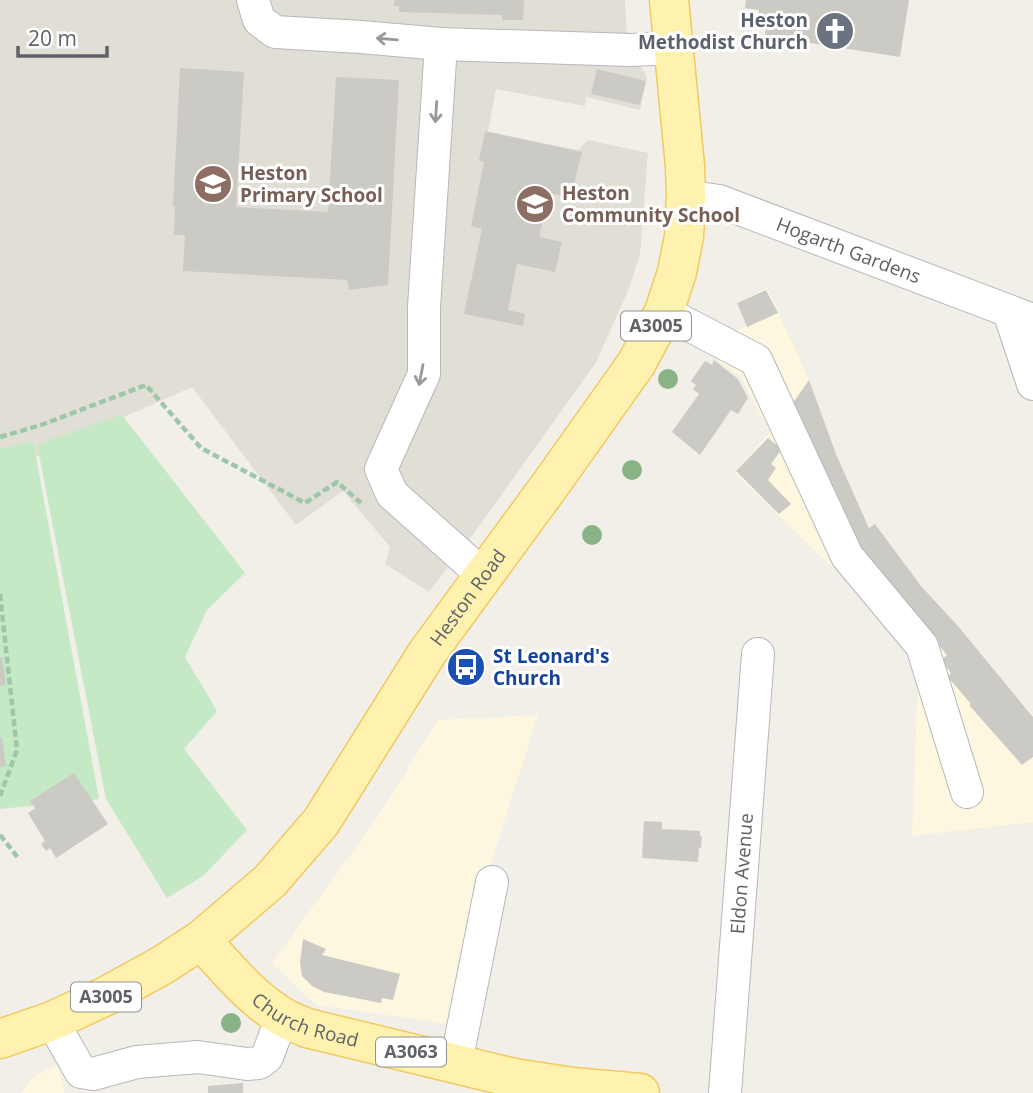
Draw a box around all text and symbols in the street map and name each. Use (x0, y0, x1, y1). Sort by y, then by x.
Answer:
place label: Heston Methodist Church (638, 7, 808, 55)
church icon: Heston Methodist Church (814, 10, 856, 52)
scale bar (18, 14, 107, 58)
text: 20 m (28, 24, 77, 52)
one-way arrow (376, 32, 399, 45)
one-way arrow (430, 100, 443, 123)
place label: Heston Primary School (240, 160, 383, 208)
school or university icon: Heston Primary School (192, 163, 234, 205)
place label: Heston Community School (562, 180, 740, 228)
school or university icon: Heston Community School (514, 183, 556, 225)
street label: Hogarth Gardens (773, 211, 925, 289)
road number: A3005 (621, 312, 691, 340)
one-way arrow (414, 363, 428, 386)
street label: Heston Road (424, 544, 512, 651)
place label: St Leonard's Church (493, 643, 610, 691)
bus stop icon: St Leonard's Church (445, 646, 487, 688)
street label: Eldon Avenue (724, 812, 759, 935)
road number: A3005 (71, 982, 141, 1012)
street label: Church Road (246, 986, 361, 1053)
road number: A3063 (376, 1037, 446, 1066)

